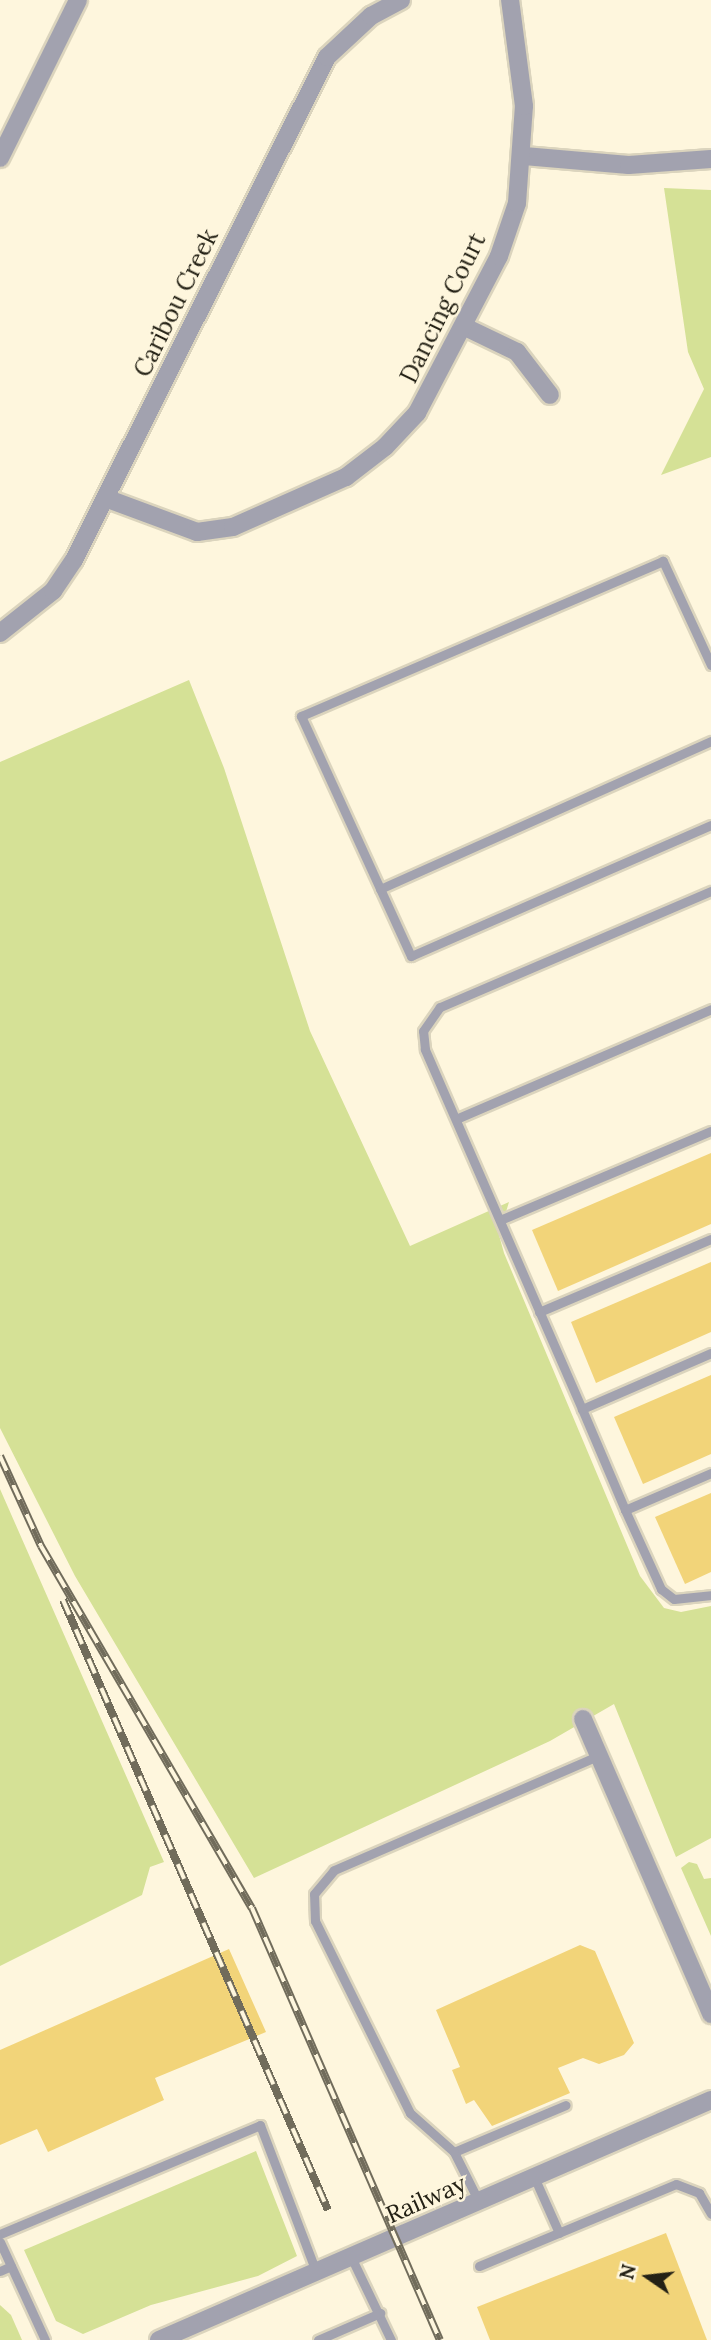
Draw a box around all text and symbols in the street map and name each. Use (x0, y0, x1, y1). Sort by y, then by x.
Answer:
street label: Caribou Creek (128, 224, 224, 382)
street label: Dancing Court (394, 228, 492, 388)
street label: Railway (382, 2169, 470, 2229)
north arrow (613, 2242, 683, 2312)
text: N (614, 2262, 641, 2282)

